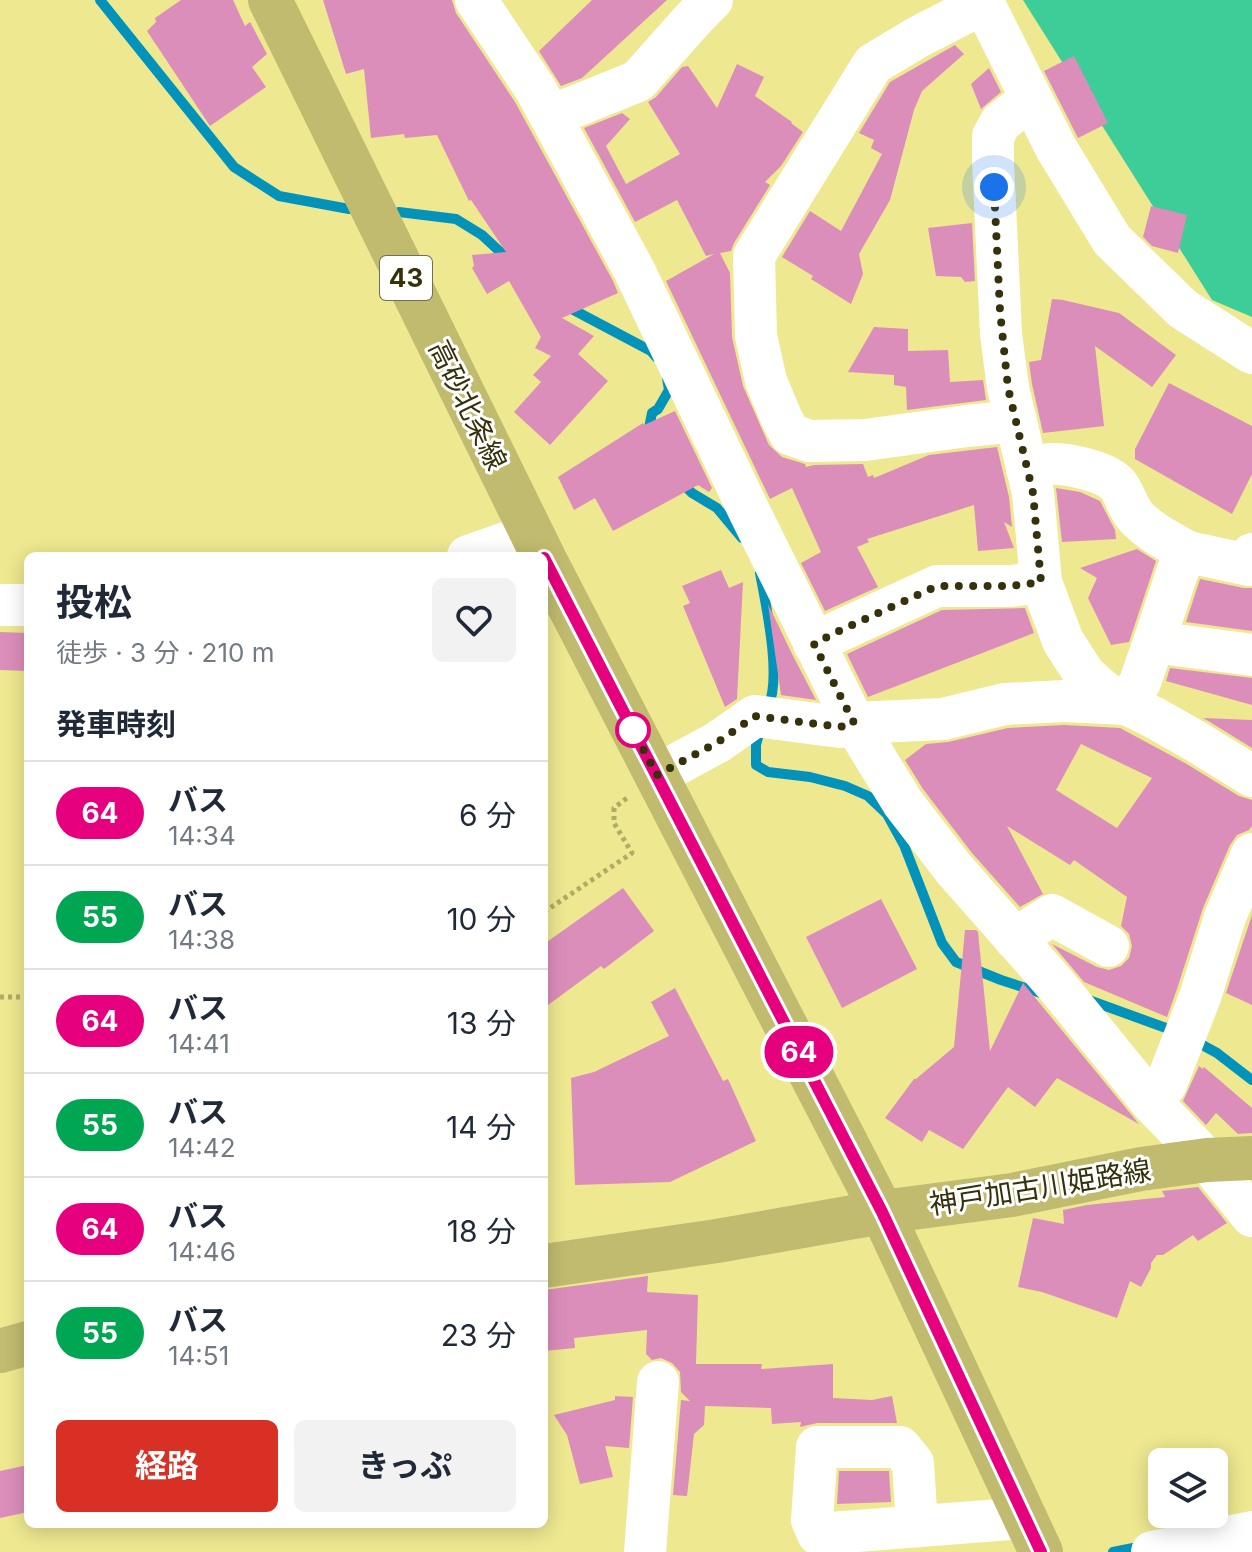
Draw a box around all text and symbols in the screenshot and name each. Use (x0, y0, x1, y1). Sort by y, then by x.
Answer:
your location (974, 167, 1014, 207)
road number: 43 (380, 256, 432, 300)
street label: 高砂北条線 (422, 335, 514, 475)
button: heart (432, 578, 516, 662)
text: 投松 (56, 579, 132, 625)
text: 徒歩 · 3 分 · 210 m (56, 637, 275, 668)
text: 発車時刻 (56, 706, 176, 742)
unlabelled marker (616, 713, 650, 747)
text: バス (168, 782, 228, 818)
text: 64 (81, 796, 119, 830)
text: 6 分 (459, 797, 516, 833)
text: 14:34 (168, 820, 236, 851)
text: バス (168, 886, 228, 922)
text: 55 (82, 900, 118, 934)
text: 10 分 (446, 901, 516, 937)
text: 14:38 (168, 924, 235, 955)
text: バス (168, 990, 228, 1026)
text: 64 (81, 1004, 119, 1038)
text: 13 分 (447, 1005, 516, 1041)
line badge: 64 (763, 1026, 835, 1078)
text: 14:41 (168, 1028, 230, 1059)
text: 64 (780, 1035, 818, 1069)
text: バス (168, 1094, 228, 1130)
text: 55 (82, 1108, 118, 1142)
text: 14 分 (446, 1109, 516, 1145)
text: 14:42 (168, 1132, 236, 1163)
street label: 神戸加古川姫路線 (927, 1153, 1153, 1221)
text: バス (168, 1198, 228, 1234)
text: 64 (81, 1212, 119, 1246)
text: 18 分 (447, 1213, 516, 1249)
text: 14:46 (168, 1236, 236, 1267)
text: バス (168, 1302, 228, 1338)
text: 55 (82, 1316, 118, 1350)
text: 23 分 (441, 1317, 516, 1353)
text: 14:51 (168, 1340, 229, 1371)
button: 経路 (56, 1420, 278, 1512)
button: きっぷ (294, 1420, 516, 1512)
map controls (1148, 1448, 1228, 1528)
button: layers (1148, 1448, 1228, 1528)

